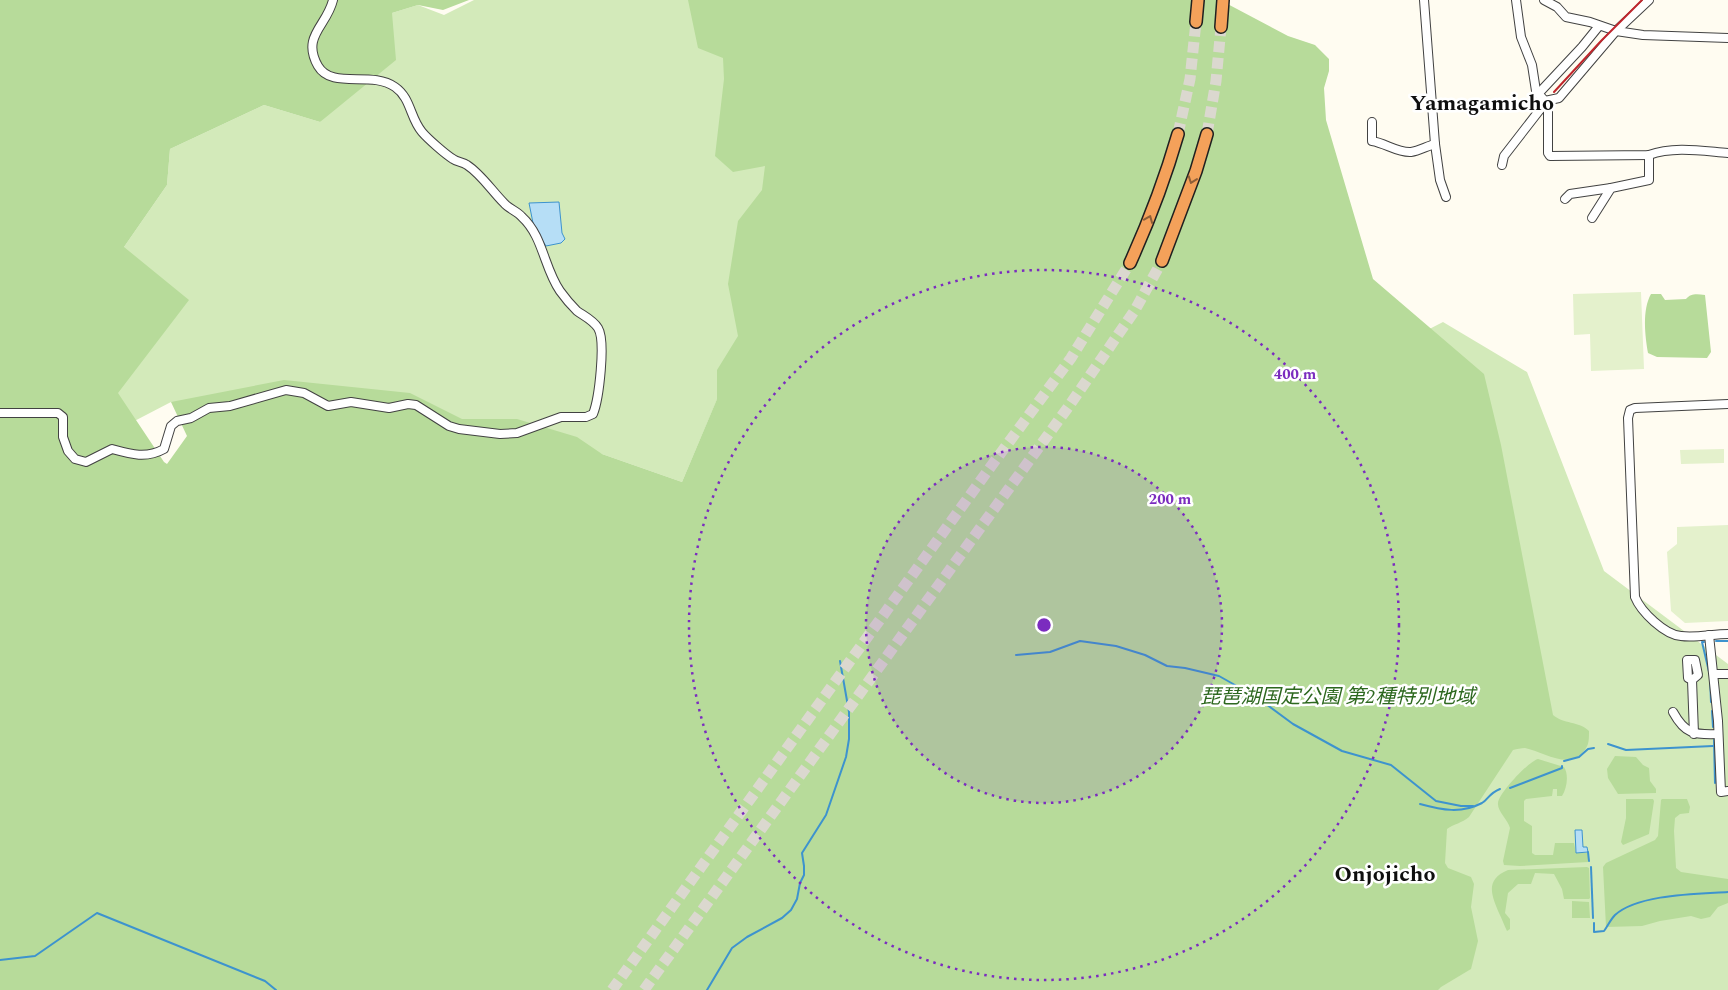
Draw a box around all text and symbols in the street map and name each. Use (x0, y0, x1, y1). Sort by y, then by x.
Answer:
district label: Yamagamicho (1410, 87, 1554, 120)
one-way arrow (1188, 176, 1198, 184)
one-way arrow (1143, 215, 1154, 224)
text: 400 m (1274, 363, 1317, 386)
text: 200 m (1149, 488, 1192, 511)
centre of rings (1035, 616, 1053, 634)
park label: 琵琶湖国定公園 第2種特別地域 (1201, 682, 1478, 712)
district label: Onjojicho (1335, 858, 1435, 891)

